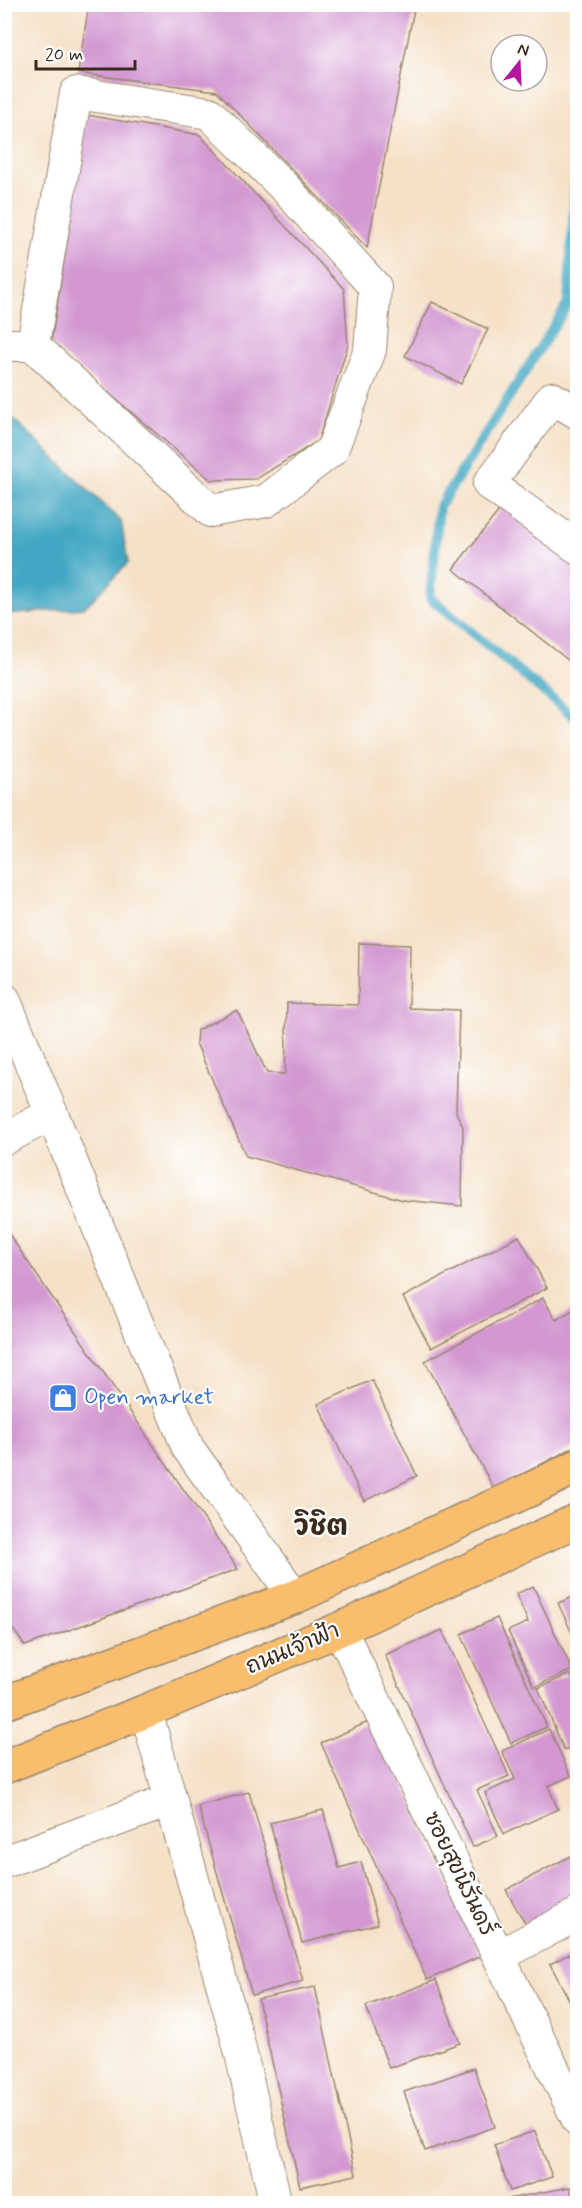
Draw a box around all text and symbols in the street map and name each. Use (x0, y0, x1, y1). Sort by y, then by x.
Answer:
scale bar (36, 33, 135, 71)
north arrow (489, 33, 549, 93)
text: N (515, 39, 531, 62)
text: 20 m (45, 43, 83, 67)
shop icon: Open market (47, 1382, 79, 1414)
place label: Open market (84, 1384, 214, 1412)
district label: วิชิต (294, 1509, 348, 1546)
street label: ถนนเจ้าฟ้า (241, 1614, 344, 1681)
street label: ซอยสุขนิรันดร์ (416, 1806, 503, 1941)

